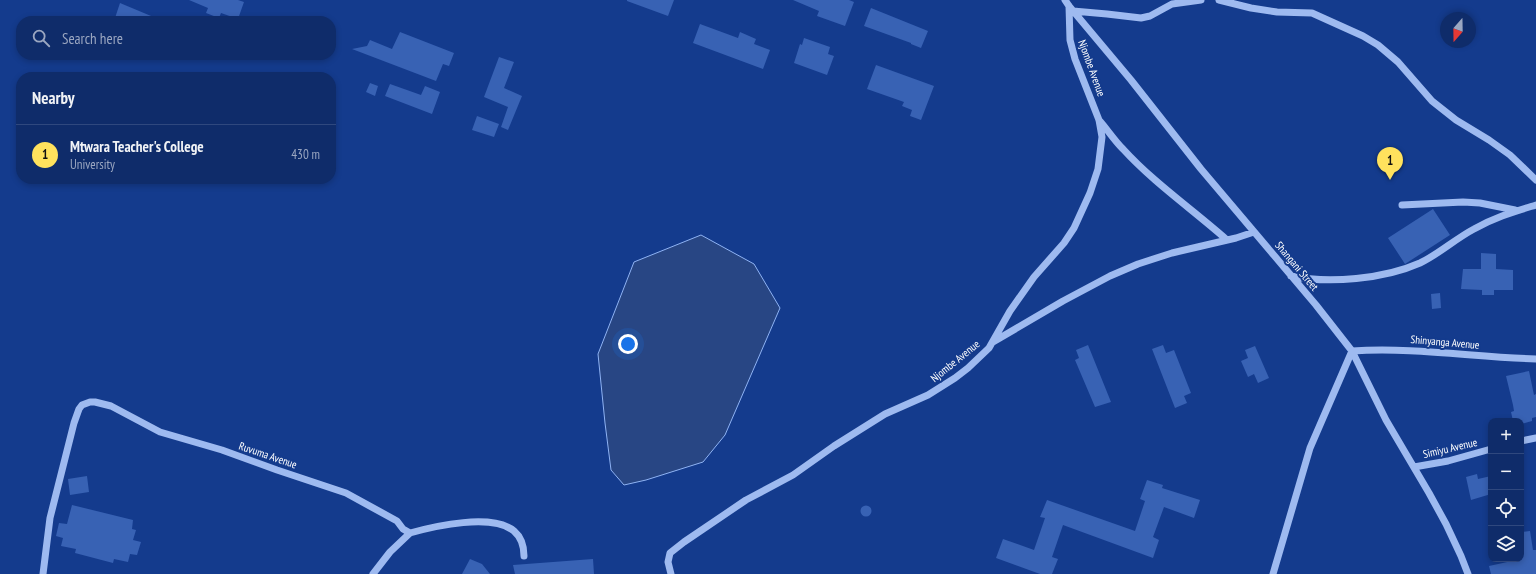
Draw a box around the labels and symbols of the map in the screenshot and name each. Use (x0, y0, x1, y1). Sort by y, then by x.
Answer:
north arrow (1440, 12, 1476, 48)
street label: Njombe Avenue (1075, 38, 1109, 99)
pin: 1 (1377, 147, 1403, 180)
street label: Shangani Street (1272, 238, 1322, 294)
street label: Shinyanga Avenue (1410, 332, 1480, 352)
your location (618, 334, 638, 354)
street label: Njombe Avenue (928, 337, 983, 385)
street label: Simiyu Avenue (1421, 435, 1479, 461)
street label: Ruvuma Avenue (237, 439, 299, 472)

